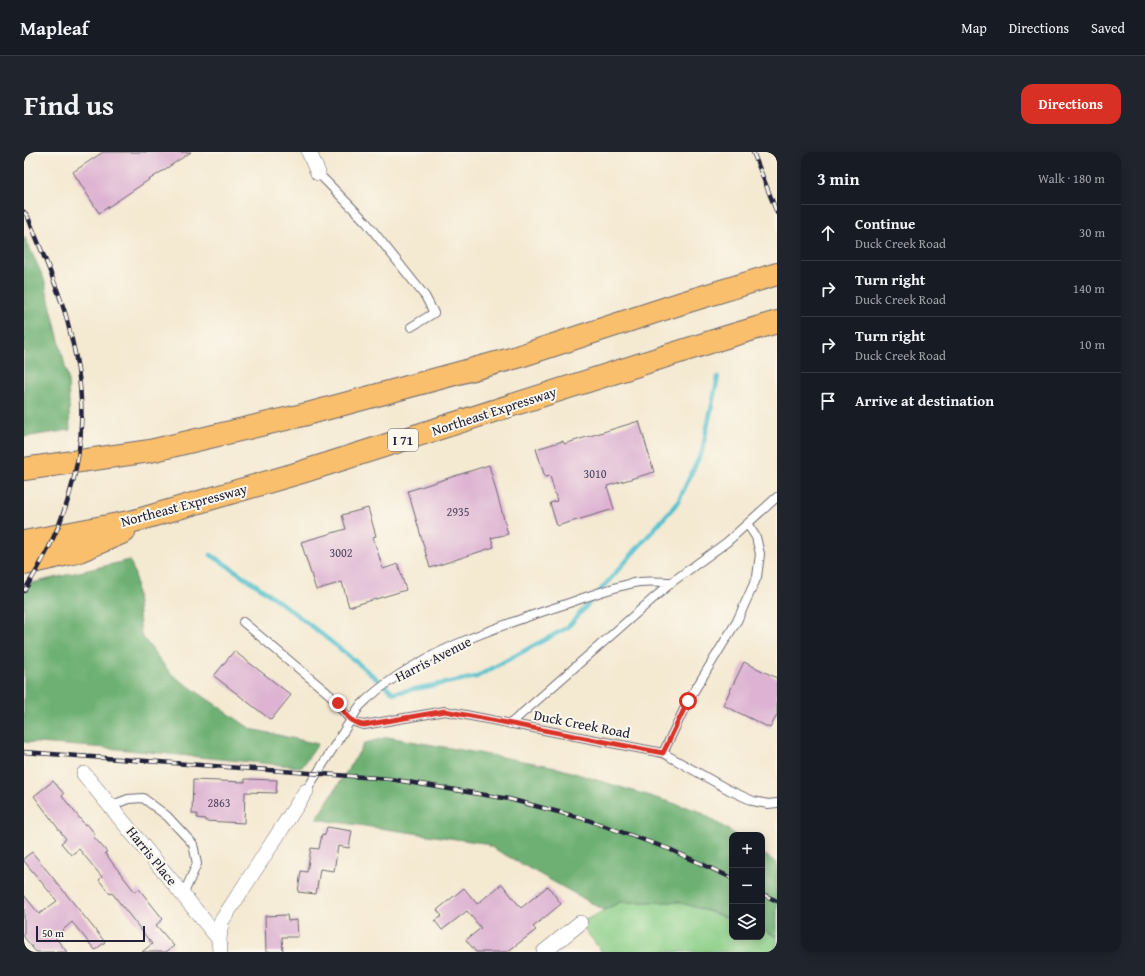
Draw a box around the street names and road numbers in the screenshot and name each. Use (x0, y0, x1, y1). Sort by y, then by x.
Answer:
street label: Northeast Expressway (429, 381, 559, 441)
road number: I 71 (388, 429, 418, 451)
street label: Northeast Expressway (119, 479, 249, 531)
street label: Harris Avenue (391, 631, 475, 687)
street label: Duck Creek Road (532, 705, 633, 743)
street label: Harris Place (122, 822, 182, 890)

